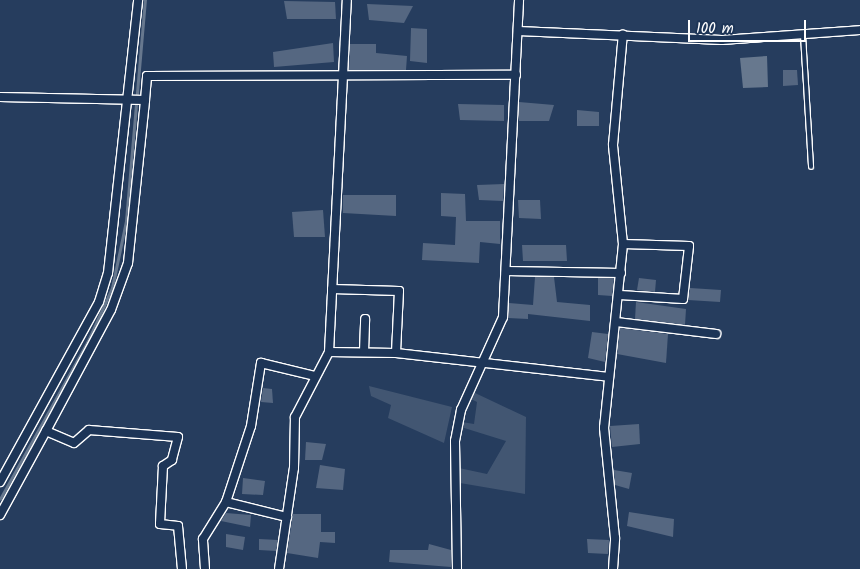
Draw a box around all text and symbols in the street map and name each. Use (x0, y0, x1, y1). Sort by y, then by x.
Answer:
scale bar (690, 10, 808, 42)
text: 100 m (696, 17, 734, 41)

